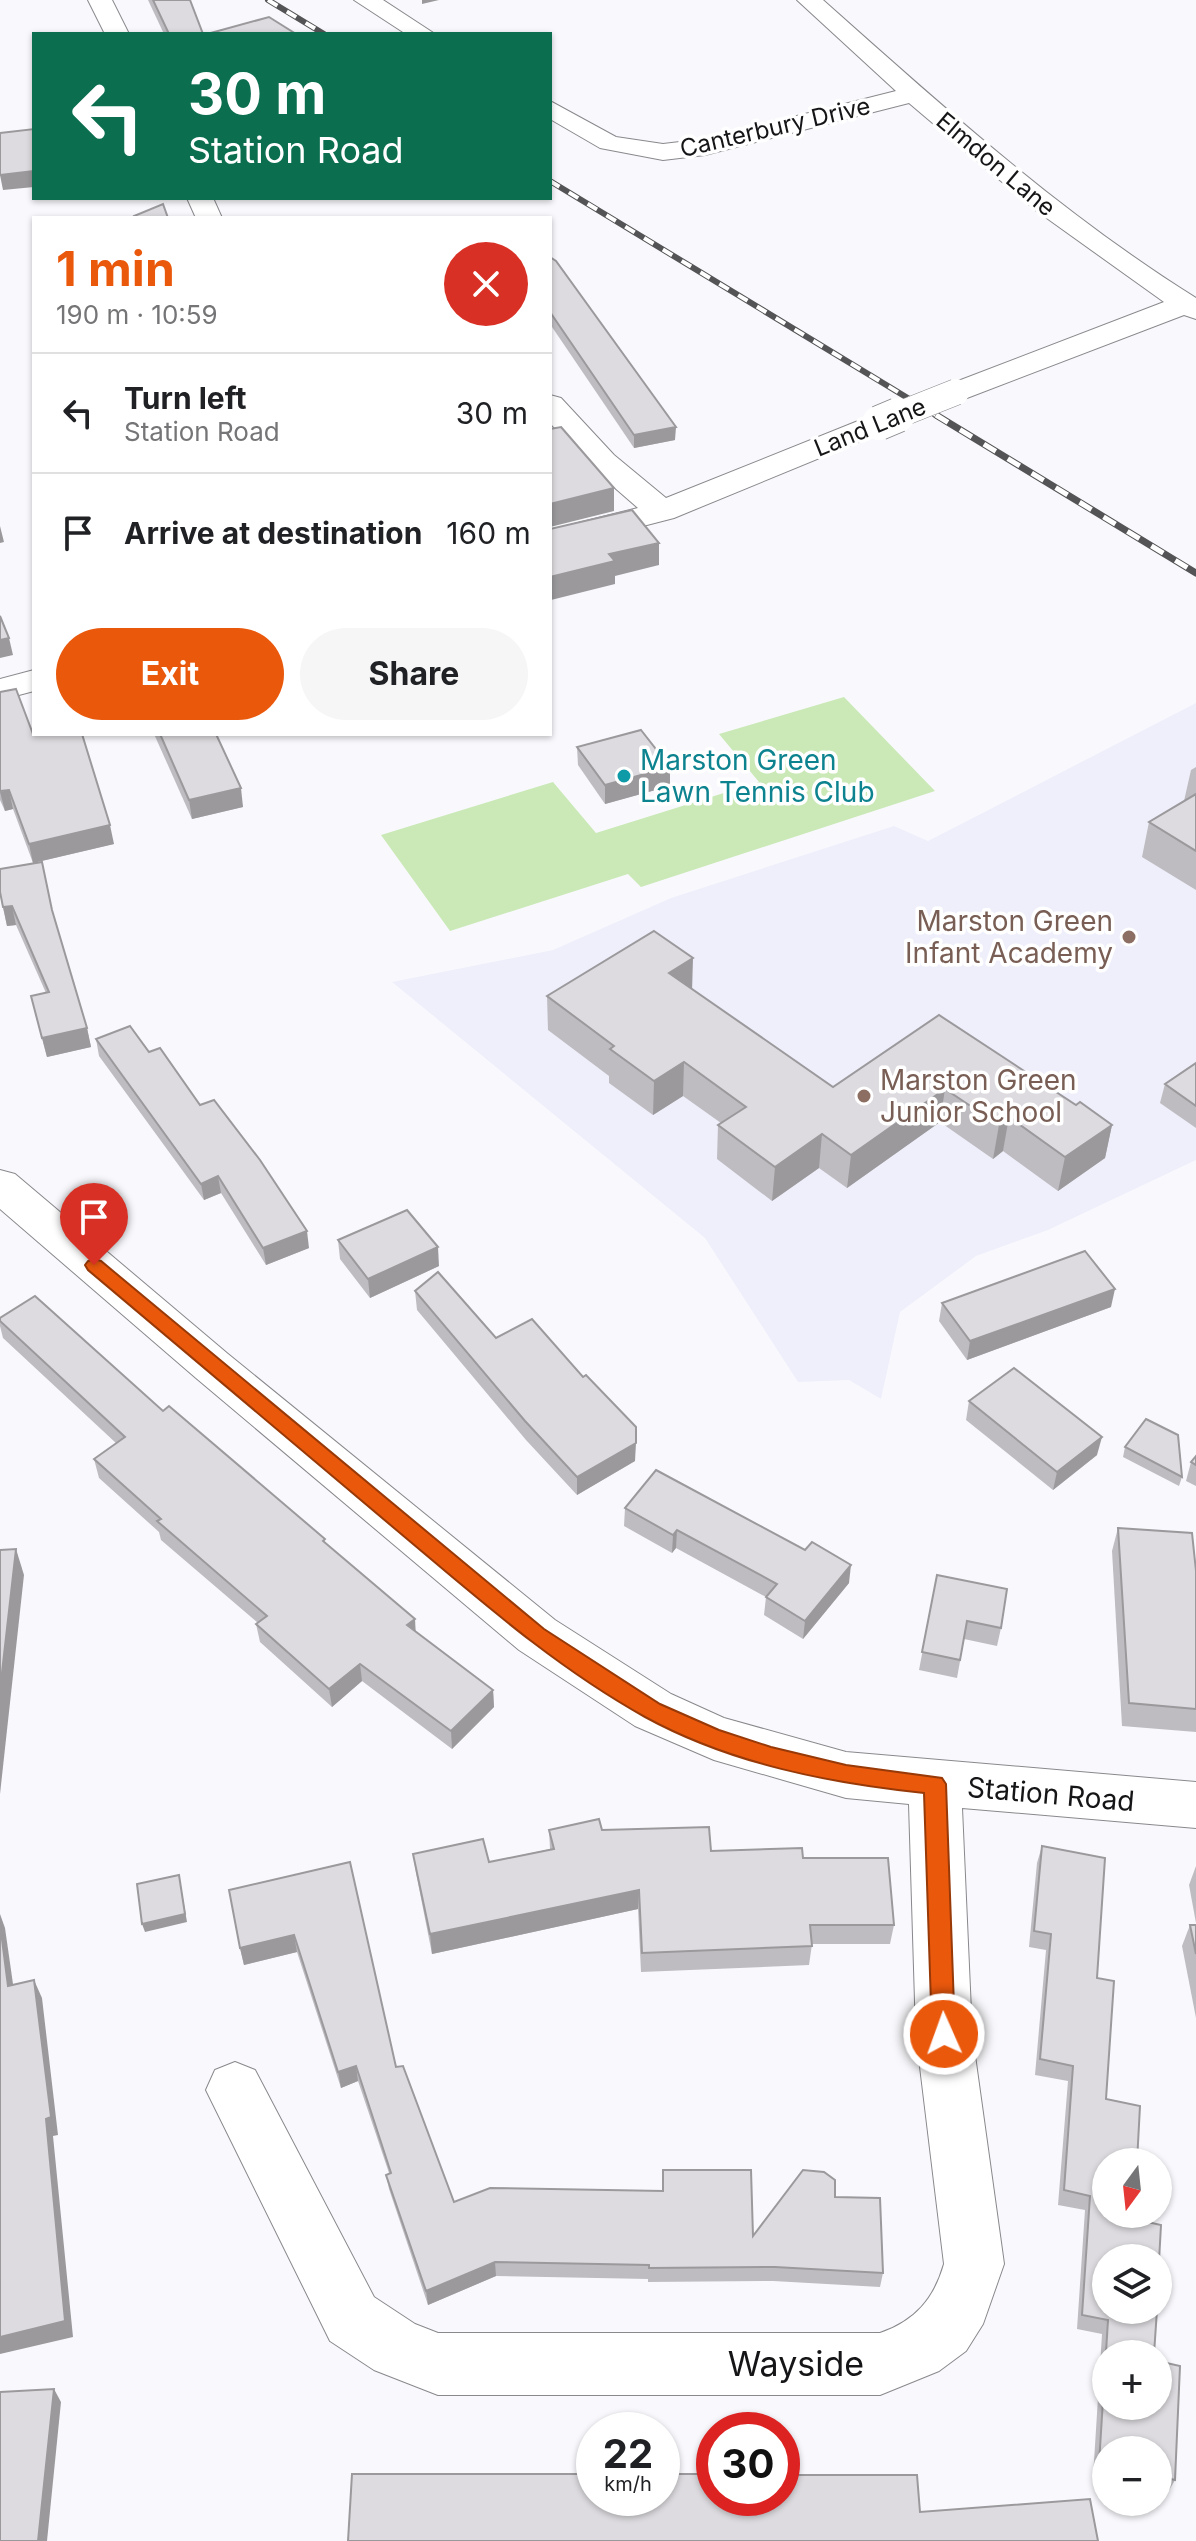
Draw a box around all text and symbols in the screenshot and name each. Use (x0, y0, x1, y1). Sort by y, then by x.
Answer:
text: 30 m (188, 60, 326, 128)
icon: left (56, 64, 160, 168)
street label: Canterbury Drive (677, 91, 873, 163)
street label: Elmdon Lane (931, 106, 1061, 222)
text: Station Road (188, 128, 404, 172)
text: 1 min (56, 239, 175, 298)
button: close (444, 242, 528, 326)
text: 190 m · 10:59 (56, 299, 218, 330)
text: Turn left (124, 380, 246, 416)
icon: left (56, 391, 100, 435)
street label: Land Lane (810, 391, 930, 463)
text: 30 m (456, 395, 528, 431)
text: Station Road (124, 416, 280, 447)
icon: arrive (56, 511, 100, 555)
text: Arrive at destination (124, 515, 422, 551)
text: 160 m (446, 515, 531, 551)
button: Exit (56, 628, 284, 720)
button: Share (300, 628, 528, 720)
place label: Marston Green Lawn Tennis Club (640, 743, 875, 809)
marker: Marston Green Lawn Tennis Club (615, 767, 633, 785)
place label: Marston Green Infant Academy (905, 904, 1113, 970)
marker: Marston Green Infant Academy (1120, 928, 1138, 946)
place label: Marston Green Junior School (880, 1063, 1077, 1129)
marker: Marston Green Junior School (855, 1087, 873, 1105)
pin (60, 1183, 128, 1265)
icon: arrive (72, 1195, 116, 1239)
street label: Station Road (966, 1770, 1136, 1818)
position arrow (902, 1992, 986, 2076)
north arrow (1092, 2148, 1172, 2228)
map controls (1092, 2148, 1172, 2516)
button: layers (1092, 2244, 1172, 2324)
button: + (1092, 2340, 1172, 2420)
street label: Wayside (728, 2343, 864, 2384)
speed limit sign: 30 (696, 2412, 800, 2516)
text: 22 (603, 2429, 653, 2478)
button: − (1092, 2436, 1172, 2516)
text: km/h (604, 2472, 652, 2496)

